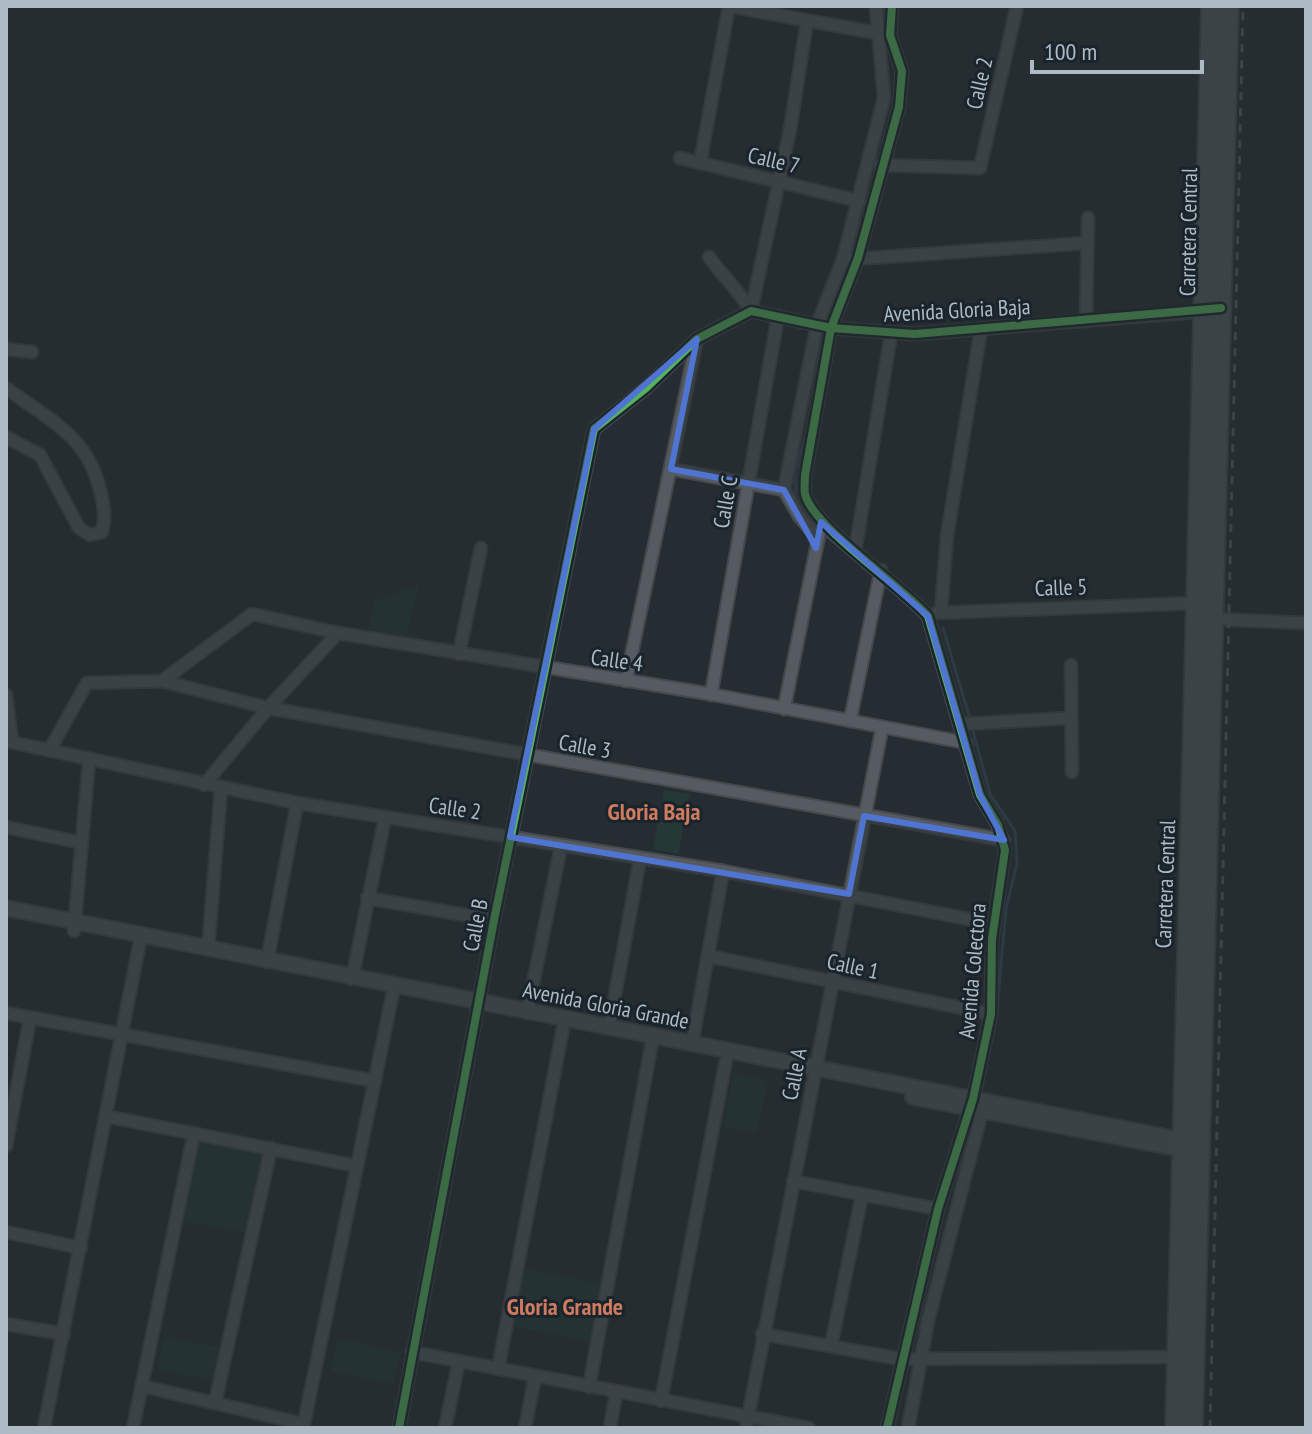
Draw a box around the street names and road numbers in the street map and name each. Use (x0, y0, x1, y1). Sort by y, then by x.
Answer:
street label: Calle 2 (959, 54, 999, 112)
street label: Calle 7 (745, 140, 803, 180)
street label: Carretera Central (1173, 167, 1203, 296)
street label: Avenida Gloria Baja (883, 292, 1031, 328)
street label: Calle C (707, 474, 743, 530)
street label: Calle 5 (1034, 572, 1088, 602)
street label: Calle 4 (589, 642, 645, 678)
street label: Calle 3 (557, 728, 613, 764)
street label: Calle 2 (427, 790, 483, 826)
street label: Carretera Central (1149, 818, 1181, 949)
street label: Calle B (456, 896, 494, 954)
street label: Avenida Colectora (952, 902, 992, 1040)
street label: Calle 1 (824, 947, 882, 985)
street label: Avenida Gloria Grande (521, 975, 691, 1035)
street label: Calle A (775, 1045, 813, 1102)

